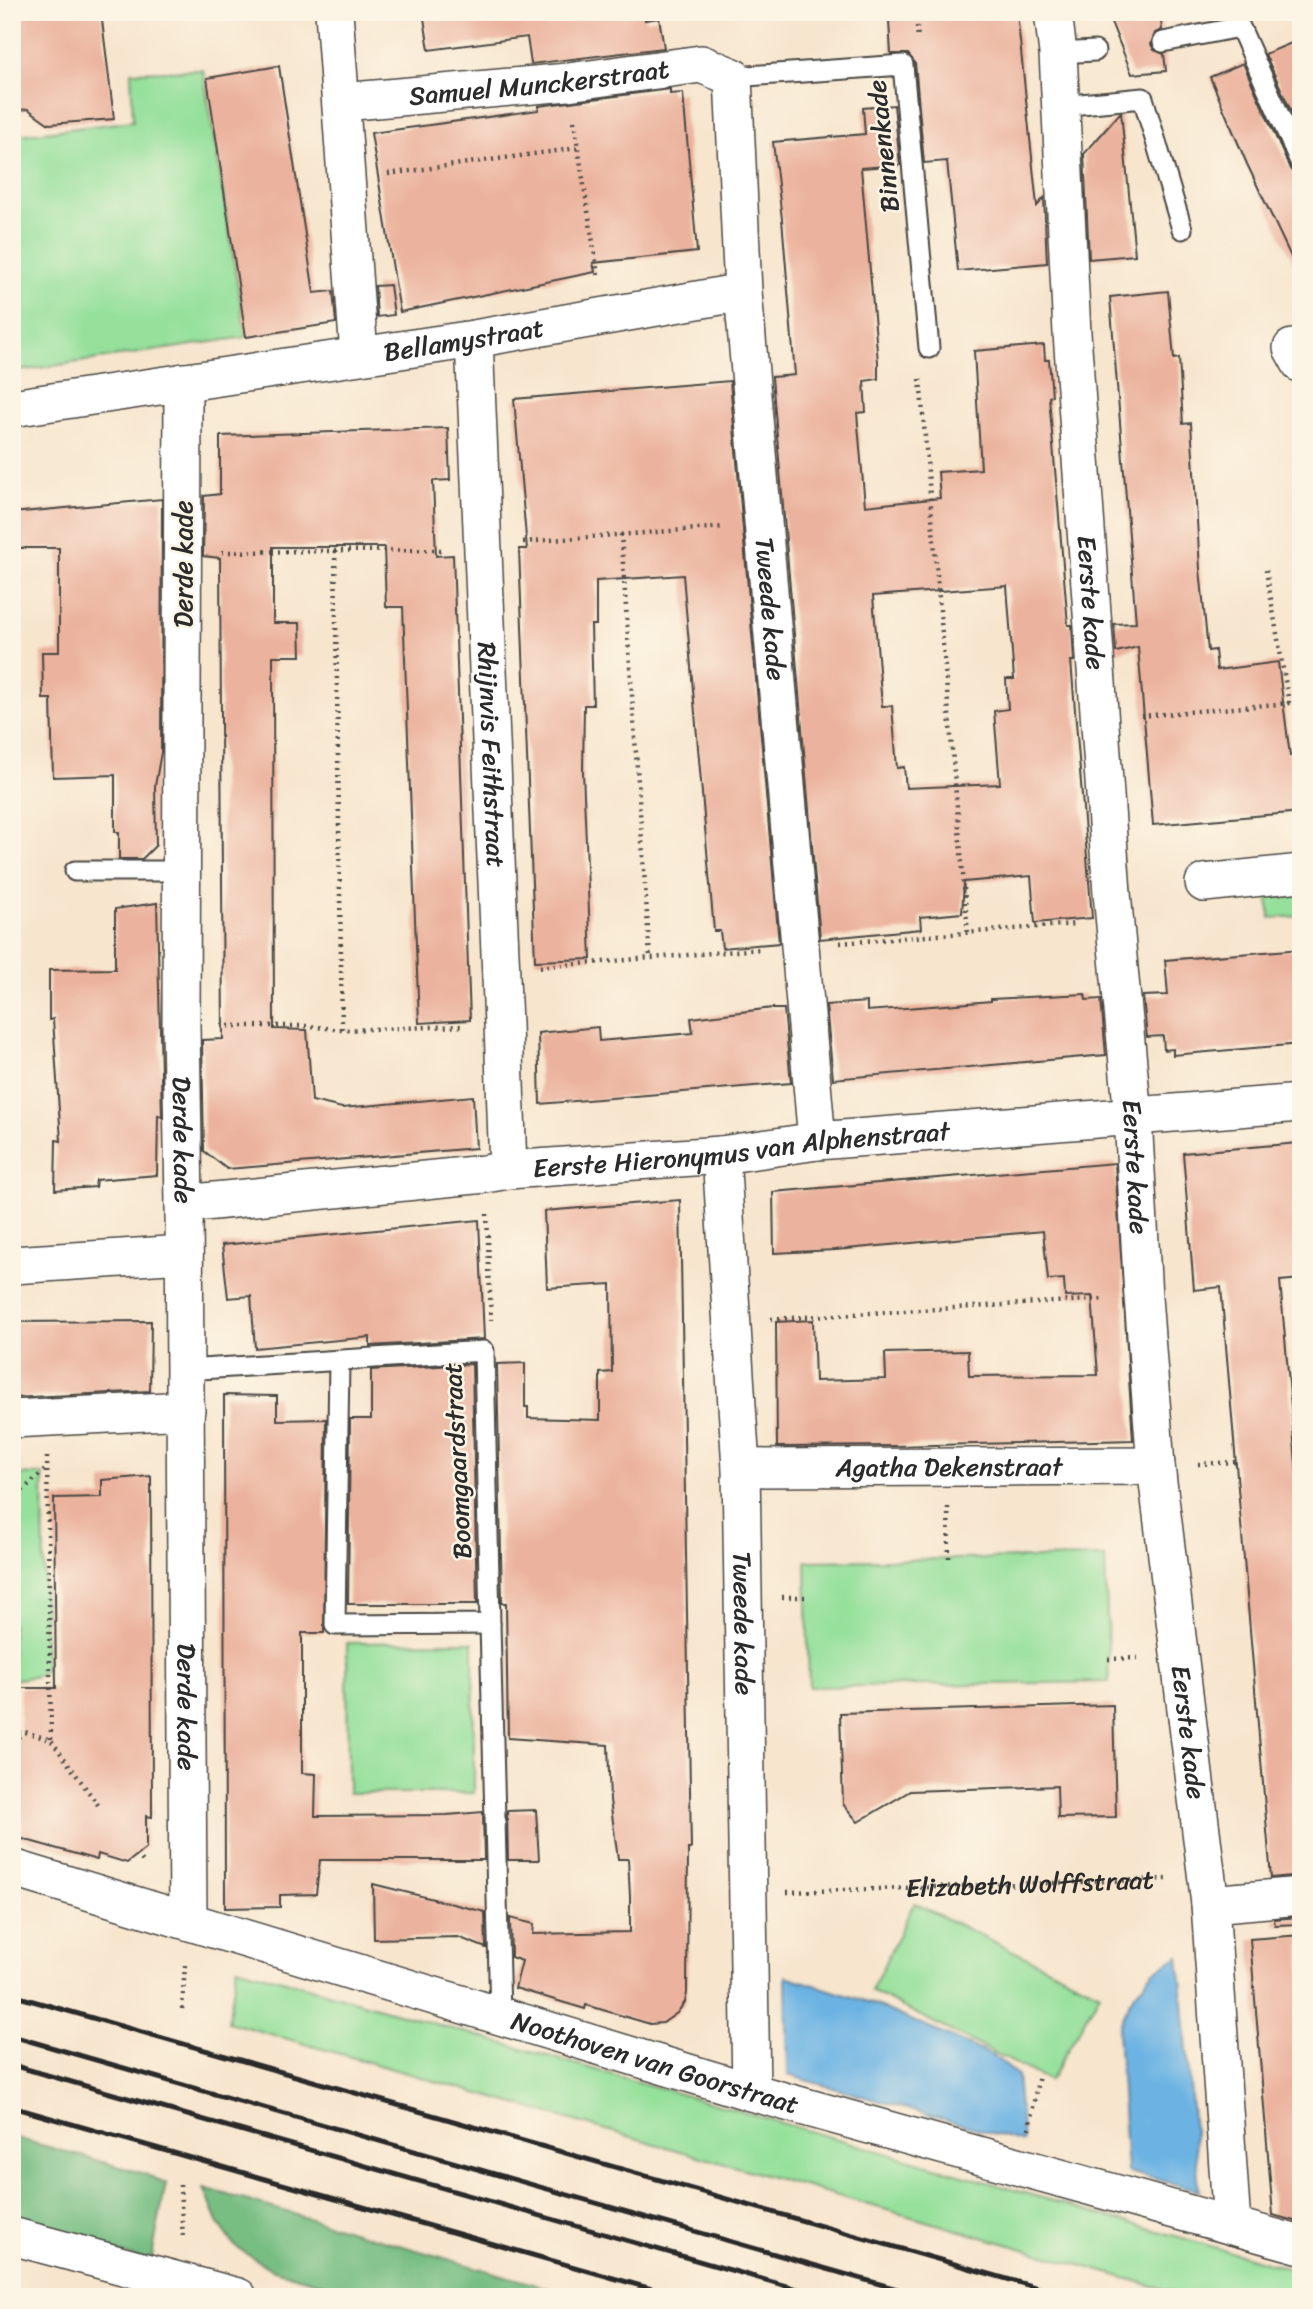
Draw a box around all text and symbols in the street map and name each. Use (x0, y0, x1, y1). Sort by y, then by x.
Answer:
street label: Samuel Munckerstraat (407, 46, 672, 119)
street label: Binnenkade (853, 77, 913, 215)
street label: Bellamystraat (381, 304, 548, 375)
street label: Derde kade (160, 500, 206, 628)
street label: Eerste kade (1064, 534, 1119, 672)
street label: Tweede kade (741, 535, 800, 683)
street label: Rhijnvis Feithstraat (464, 641, 519, 868)
street label: Derde kade (159, 1076, 207, 1204)
street label: Eerste kade (1108, 1097, 1162, 1236)
street label: Eerste Hieronymus van Alphenstraat (531, 1108, 953, 1191)
street label: Boomgaardstraat (429, 1361, 485, 1561)
street label: Agatha Dekenstraat (835, 1443, 1064, 1491)
street label: Tweede kade (719, 1551, 768, 1696)
street label: Derde kade (163, 1643, 210, 1771)
street label: Eerste kade (1158, 1662, 1220, 1802)
street label: Elizabeth Wolffstraat (905, 1856, 1155, 1911)
street label: Noothoven van Goorstraat (506, 1998, 804, 2127)

